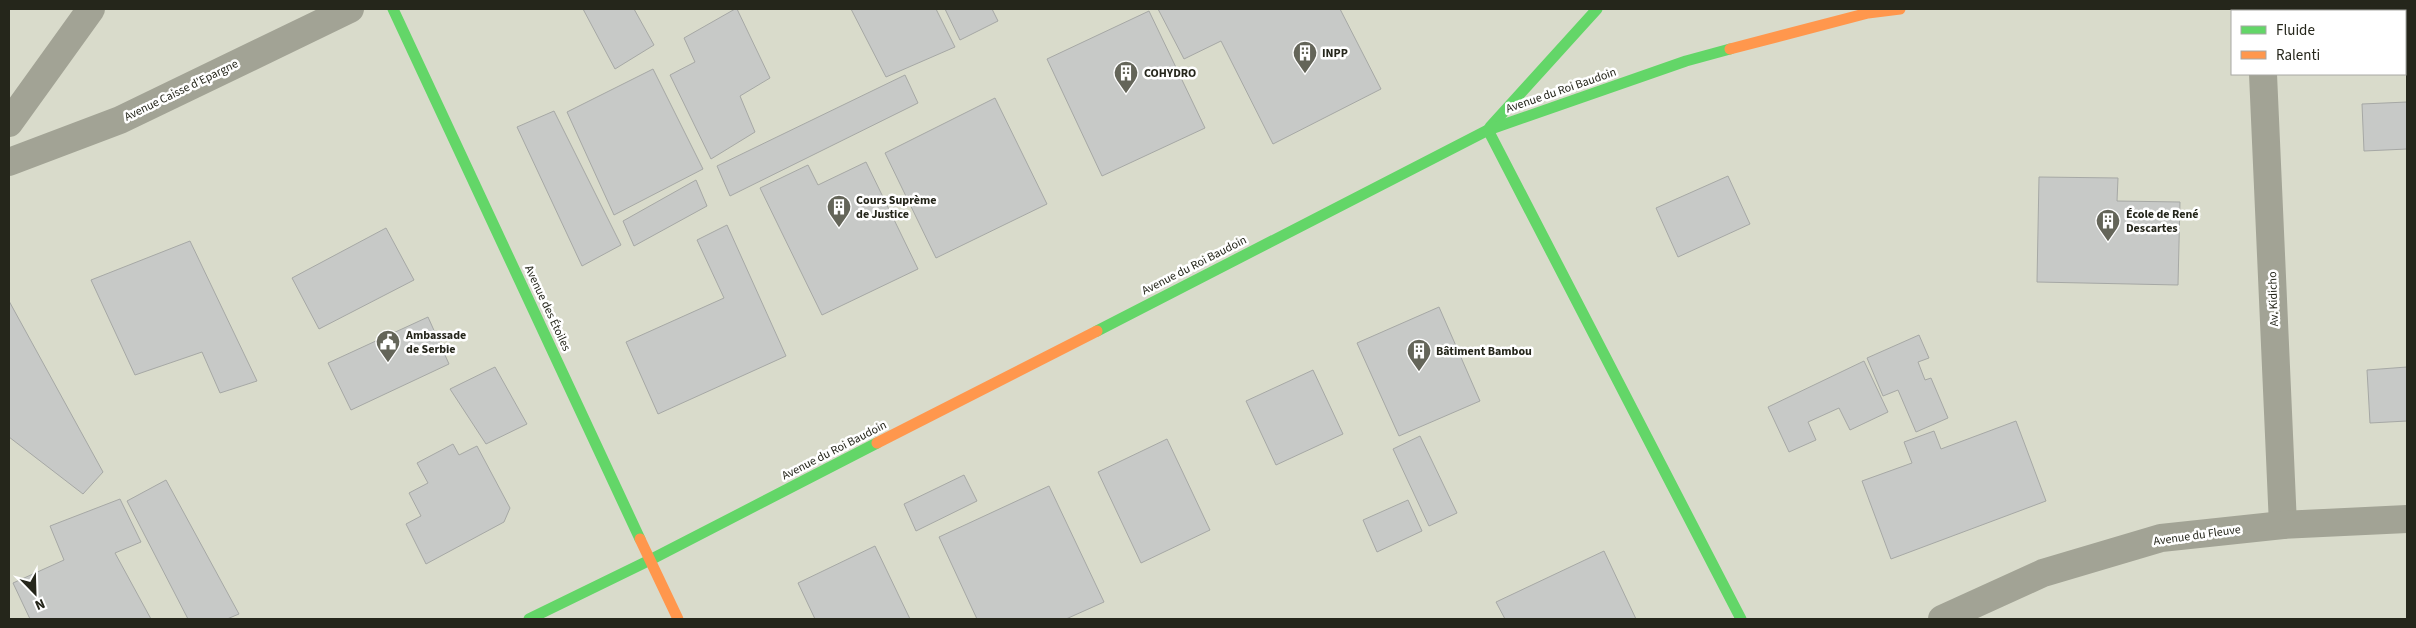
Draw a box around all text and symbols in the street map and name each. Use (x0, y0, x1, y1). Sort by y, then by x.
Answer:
legend (2231, 10, 2406, 75)
text: Fluide (2276, 20, 2315, 41)
building icon: INPP (1292, 40, 1318, 74)
place label: INPP (1322, 45, 1348, 62)
text: Ralenti (2276, 45, 2320, 66)
street label: Avenue Caisse d'Epargne (121, 55, 241, 125)
building icon: COHYDRO (1113, 60, 1139, 94)
street label: Avenue du Roi Baudoin (1504, 64, 1619, 117)
place label: COHYDRO (1144, 65, 1196, 82)
place label: Cours Suprème de Justice (856, 192, 937, 223)
building icon: Cours Suprème de Justice (826, 194, 852, 228)
place label: École de René Descartes (2126, 206, 2198, 237)
building icon: École de René Descartes (2095, 208, 2121, 242)
street label: Avenue du Roi Baudoin (1139, 232, 1250, 299)
street label: Avenue des Étoiles (520, 263, 575, 354)
street label: Av. Kidicho (2264, 271, 2283, 327)
place label: Ambassade de Serbie (405, 327, 466, 358)
public building icon: Ambassade de Serbie (375, 329, 401, 363)
building icon: Bâtiment Bambou (1406, 338, 1432, 372)
place label: Bâtiment Bambou (1436, 343, 1532, 360)
street label: Avenue du Roi Baudoin (779, 417, 890, 484)
street label: Avenue du Fleuve (2152, 521, 2242, 550)
north arrow (10, 568, 60, 618)
text: N (31, 593, 48, 615)

